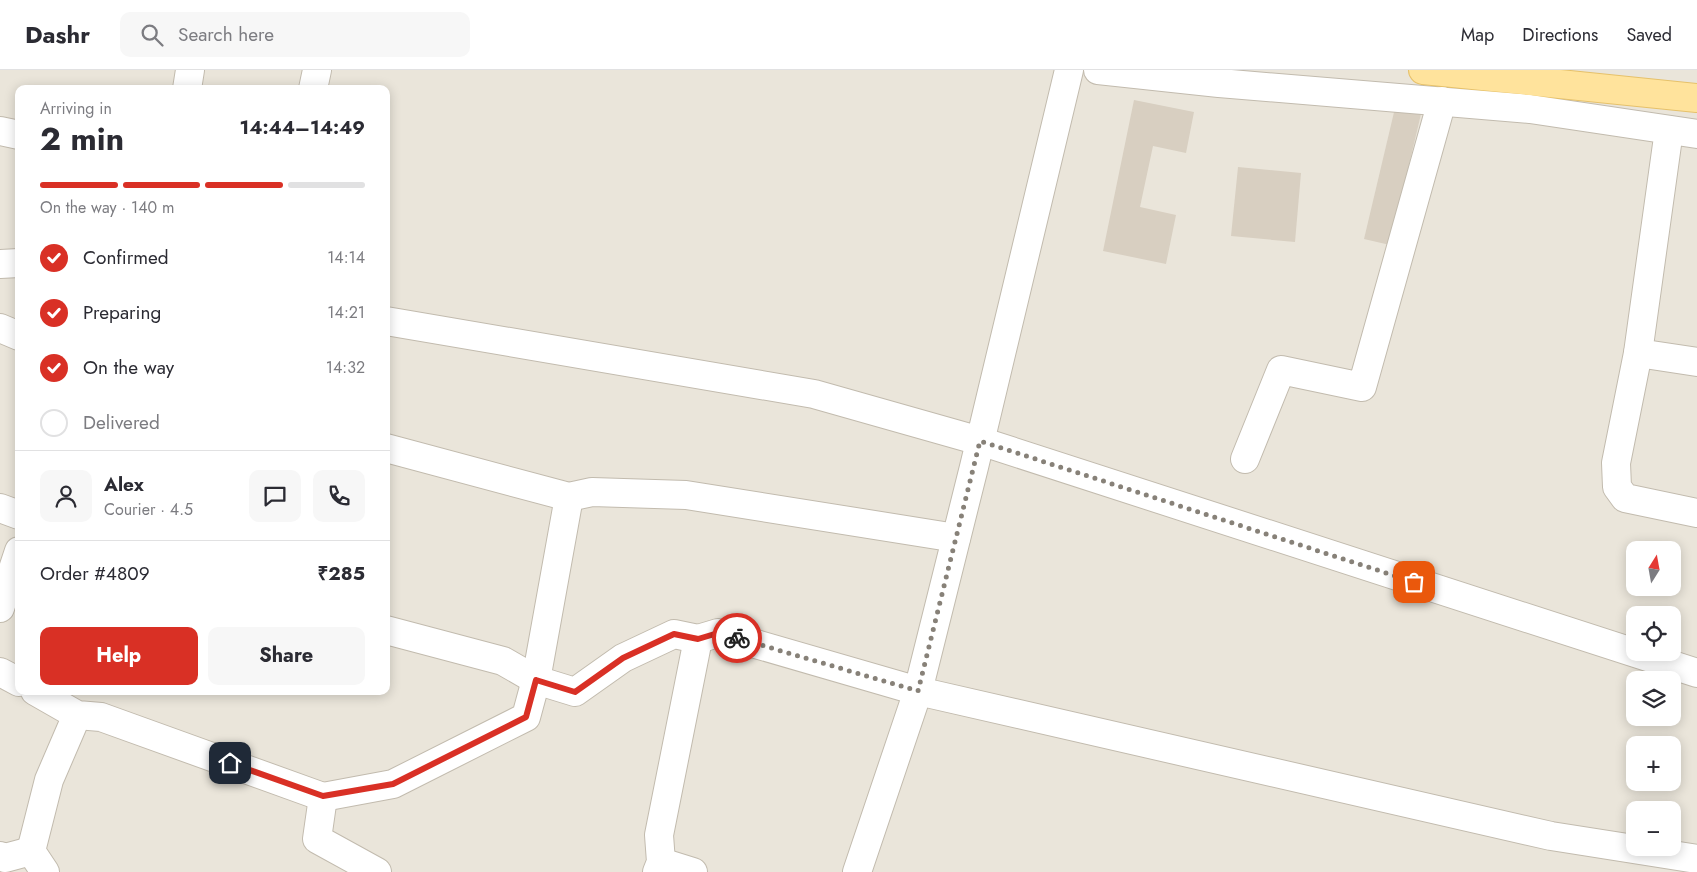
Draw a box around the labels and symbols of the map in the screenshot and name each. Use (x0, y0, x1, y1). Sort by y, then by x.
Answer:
north arrow (1626, 541, 1681, 596)
pin (1393, 561, 1435, 603)
courier (712, 613, 762, 663)
pin (209, 742, 251, 784)

